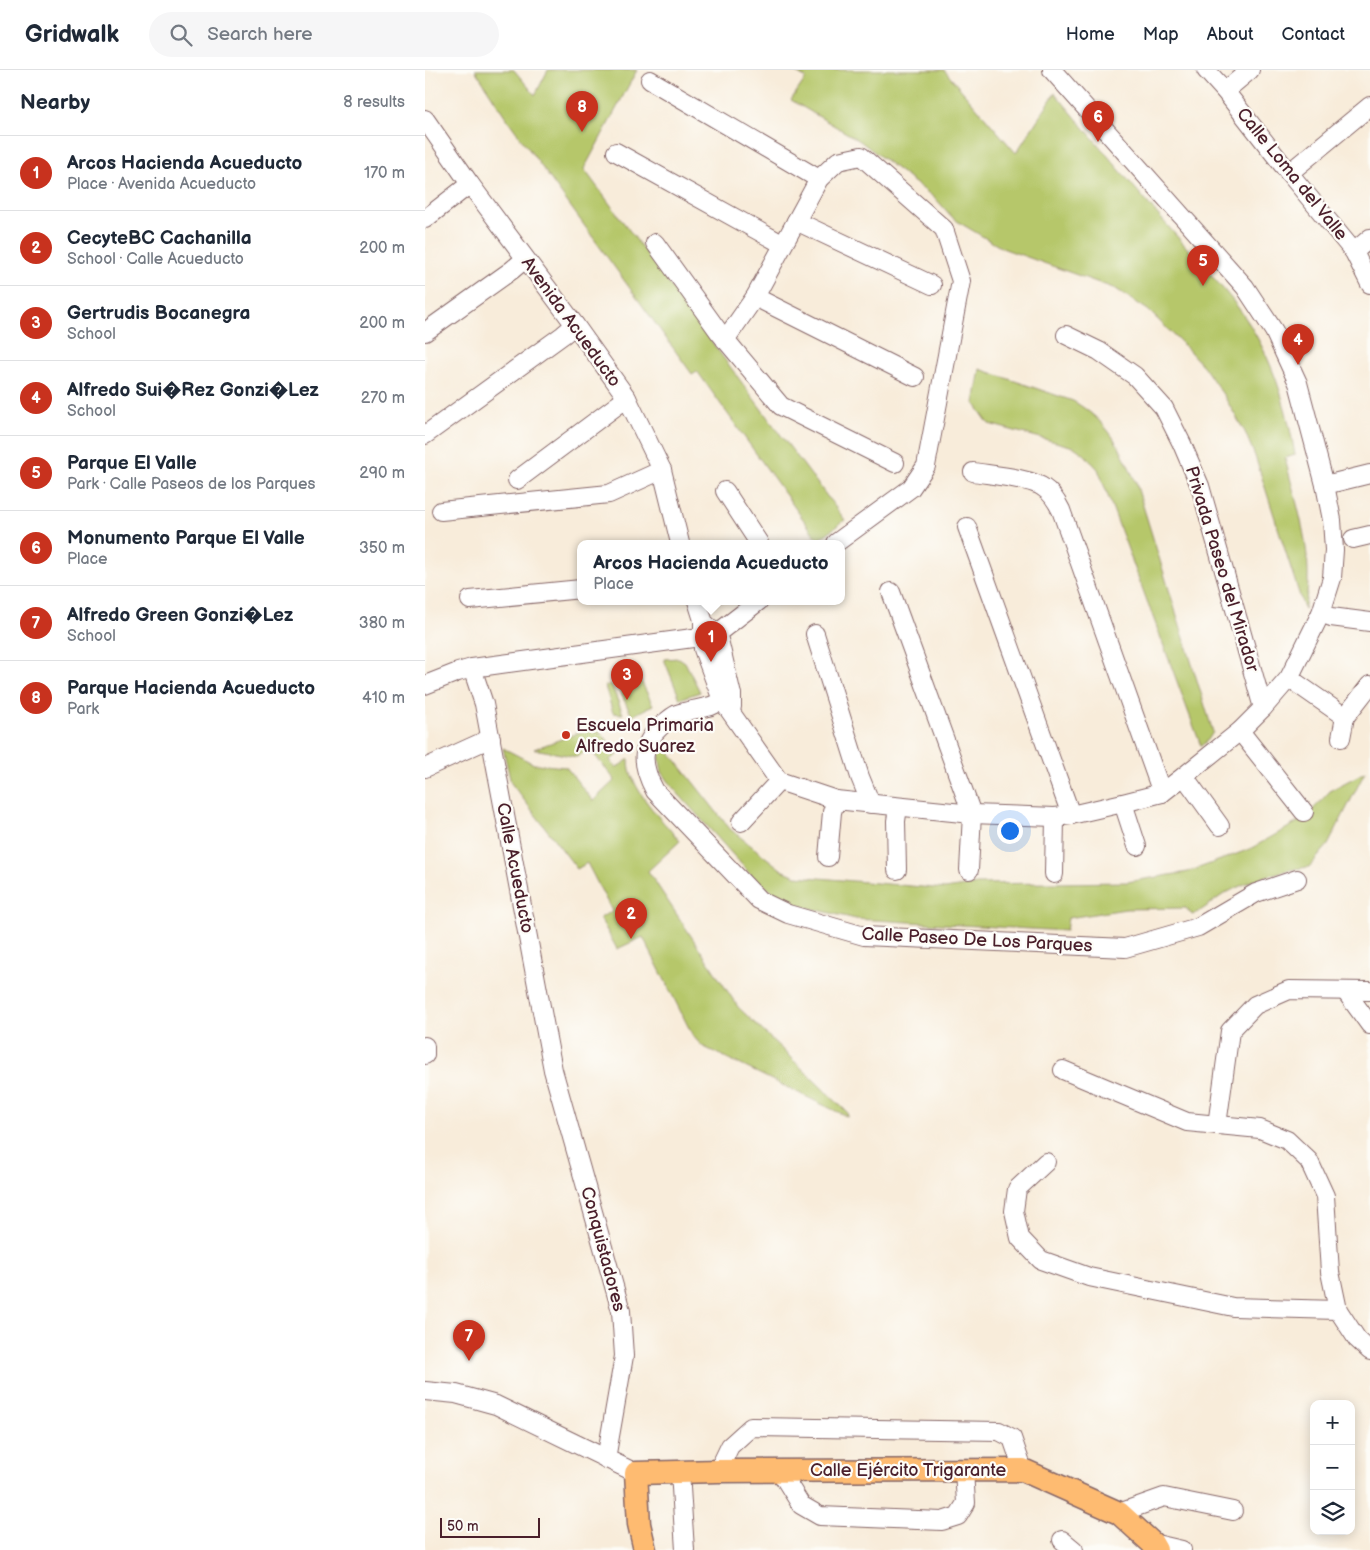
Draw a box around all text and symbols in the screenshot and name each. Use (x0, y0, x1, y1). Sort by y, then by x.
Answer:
search box (149, 12, 499, 57)
text: Gridwalk (25, 20, 119, 49)
icon: search (167, 21, 195, 49)
text: Search here (207, 23, 312, 46)
text: Home (1066, 24, 1115, 45)
text: Map (1143, 24, 1179, 45)
text: About (1207, 24, 1254, 45)
text: Contact (1282, 24, 1345, 45)
text: Nearby (20, 90, 90, 115)
pin: 8 (566, 91, 598, 132)
text: 8 results (343, 93, 405, 112)
pin: 6 (1082, 101, 1114, 142)
street label: Calle Loma del Valle (1232, 104, 1352, 245)
text: Arcos Hacienda Acueducto (67, 152, 302, 175)
text: 1 (33, 164, 39, 183)
text: 170 m (364, 164, 405, 183)
text: Place · Avenida Acueducto (67, 175, 256, 194)
text: CecyteBC Cachanilla (67, 227, 252, 250)
text: 2 (31, 239, 41, 258)
text: 200 m (359, 239, 405, 258)
pin: 5 (1187, 245, 1219, 286)
text: School · Calle Acueducto (67, 250, 244, 269)
street label: Avenida Acueducto (517, 253, 625, 391)
text: Gertrudis Bocanegra (67, 302, 250, 325)
text: 3 (31, 314, 41, 333)
text: 200 m (359, 314, 405, 333)
pin: 4 (1282, 324, 1314, 365)
text: School (67, 325, 116, 344)
text: Alfredo Sui�Rez Gonzi�Lez (67, 379, 319, 402)
text: 4 (31, 389, 41, 408)
text: 270 m (361, 389, 405, 408)
text: School (67, 402, 116, 421)
text: Parque El Valle (67, 452, 197, 475)
text: 5 (31, 464, 41, 483)
text: 290 m (359, 464, 405, 483)
street label: Privada Paseo del Mirador (1181, 464, 1263, 675)
text: Park · Calle Paseos de los Parques (67, 475, 315, 494)
text: Monumento Parque El Valle (67, 527, 305, 550)
text: 6 (31, 539, 41, 558)
text: 350 m (359, 539, 405, 558)
popup (577, 540, 845, 605)
text: Place (67, 550, 108, 569)
text: Arcos Hacienda Acueducto (593, 552, 829, 575)
text: Place (593, 575, 634, 594)
text: Alfredo Green Gonzi�Lez (67, 604, 293, 627)
text: 7 (32, 614, 40, 633)
text: 380 m (359, 614, 405, 633)
pin: 1 (695, 621, 727, 662)
text: School (67, 627, 116, 646)
pin: 3 (611, 659, 643, 700)
text: Parque Hacienda Acueducto (67, 677, 315, 700)
text: 8 (31, 689, 41, 708)
text: 410 m (362, 689, 405, 708)
text: Park (67, 700, 99, 719)
place label: Escuela Primaria Alfredo Suarez (576, 715, 714, 757)
marker: Escuela Primaria Alfredo Suarez (560, 729, 572, 741)
street label: Calle Acueducto (492, 801, 538, 935)
your location (997, 818, 1023, 844)
pin: 2 (615, 898, 647, 939)
street label: Calle Paseo De Los Parques (861, 923, 1093, 957)
street label: Conquistadores (576, 1184, 630, 1314)
pin: 7 (453, 1320, 485, 1361)
map controls (1310, 1400, 1355, 1535)
button: + (1310, 1400, 1355, 1445)
button: − (1310, 1445, 1355, 1490)
street label: Calle Ejército Trigarante (810, 1460, 1006, 1481)
button: layers (1310, 1490, 1355, 1535)
scale bar (440, 1515, 540, 1538)
text: 50 m (447, 1518, 479, 1535)

